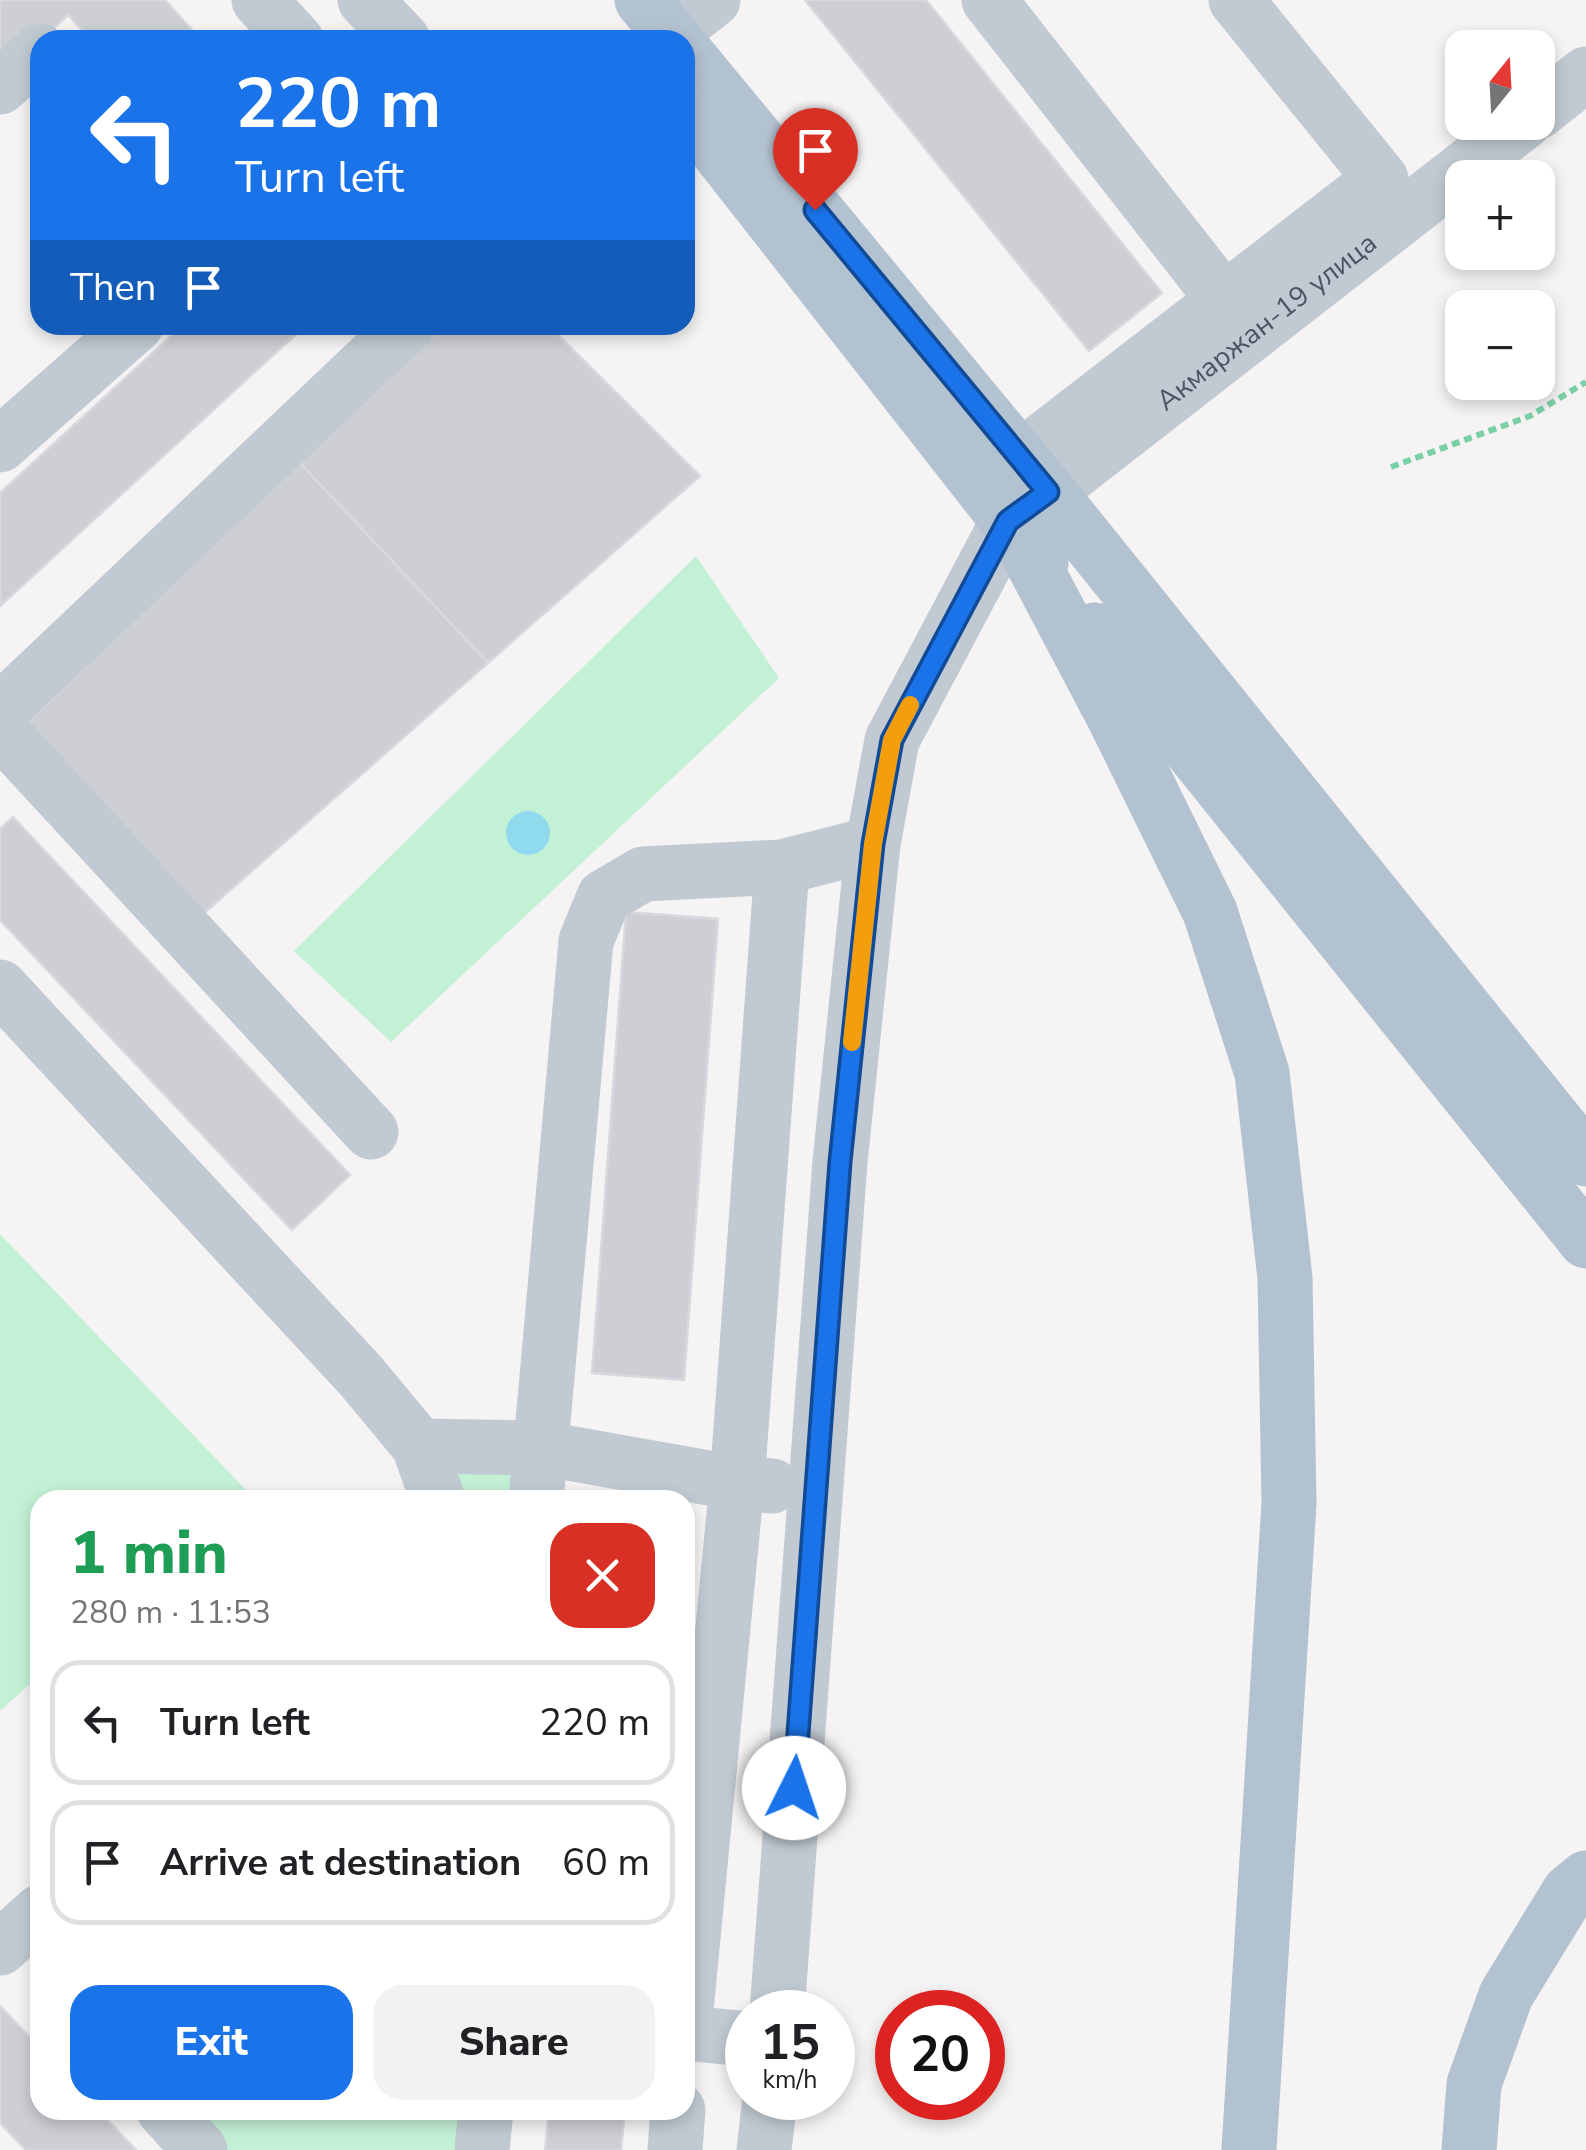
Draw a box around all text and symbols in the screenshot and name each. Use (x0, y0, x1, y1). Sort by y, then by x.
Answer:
north arrow (1445, 30, 1555, 140)
map controls (1445, 30, 1555, 400)
text: 220 m (235, 56, 441, 152)
icon: left (70, 70, 200, 200)
pin (773, 108, 858, 211)
icon: arrive (788, 123, 843, 178)
text: Turn left (235, 147, 404, 208)
button: + (1445, 160, 1555, 270)
street label: Акмаржан-19 улица (1149, 224, 1385, 420)
icon: arrive (176, 260, 231, 315)
text: Then (70, 262, 156, 313)
button: − (1445, 290, 1555, 400)
text: 1 min (70, 1512, 228, 1594)
button: close (550, 1523, 655, 1628)
text: 280 m · 11:53 (70, 1591, 271, 1634)
icon: left (75, 1695, 130, 1750)
text: Turn left (160, 1697, 310, 1748)
text: 220 m (539, 1697, 650, 1748)
position arrow (742, 1736, 846, 1840)
icon: arrive (75, 1835, 130, 1890)
text: Arrive at destination (160, 1837, 521, 1888)
text: 60 m (562, 1837, 650, 1888)
button: Exit (70, 1985, 353, 2100)
button: Share (373, 1985, 655, 2100)
speed limit sign: 20 (875, 1990, 1005, 2120)
text: 15 (760, 2008, 820, 2077)
text: km/h (762, 2063, 818, 2097)

